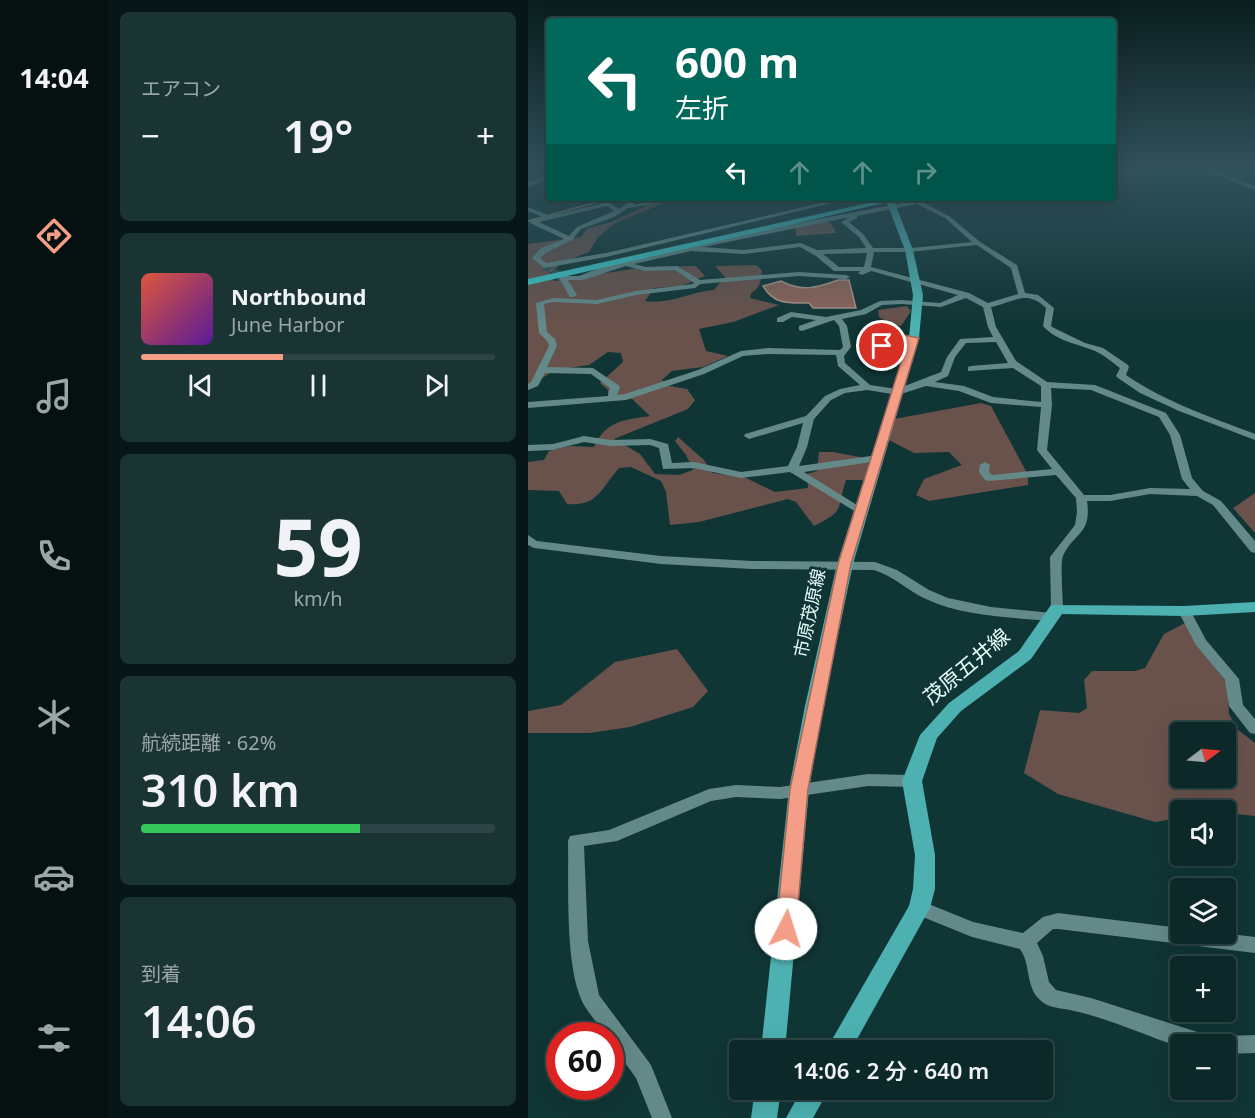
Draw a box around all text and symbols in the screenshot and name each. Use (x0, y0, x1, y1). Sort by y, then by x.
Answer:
text: 600 m (675, 33, 799, 90)
icon: left (576, 42, 654, 120)
text: 14:04 (19, 59, 89, 96)
text: エアコン (141, 75, 221, 102)
text: 左折 (675, 89, 729, 126)
text: 19° (283, 105, 353, 166)
text: − (141, 113, 160, 158)
text: + (476, 113, 495, 158)
icon: left (720, 156, 753, 189)
icon: ahead (783, 156, 816, 189)
icon: ahead (846, 156, 879, 189)
icon: right (909, 156, 942, 189)
icon: directions (33, 215, 75, 257)
text: Northbound (231, 281, 366, 311)
text: June Harbor (231, 311, 345, 338)
pin (856, 320, 907, 371)
icon: arrive (865, 329, 898, 362)
icon: previous (184, 369, 217, 402)
icon: pause (302, 369, 335, 402)
icon: next (420, 369, 453, 402)
icon: music (33, 375, 75, 417)
text: 59 (273, 493, 363, 599)
icon: phone (33, 535, 75, 577)
street label: 市原茂原線 (788, 566, 830, 660)
text: km/h (293, 585, 343, 612)
street label: 茂原五井線 (917, 622, 1015, 710)
icon: climate (33, 696, 75, 738)
north arrow (1170, 722, 1236, 788)
map controls (1170, 722, 1236, 1100)
text: 航続距離 · 62% (141, 729, 276, 756)
text: 310 km (141, 759, 300, 820)
button: sound (1170, 800, 1236, 866)
icon: car (33, 856, 75, 898)
button: layers (1170, 878, 1236, 944)
position arrow (754, 897, 818, 961)
button: + (1170, 956, 1236, 1022)
text: 到着 (141, 960, 181, 987)
text: 14:06 (141, 990, 256, 1051)
icon: filters (33, 1017, 75, 1059)
speed limit sign: 60 (546, 1022, 624, 1100)
button: − (1170, 1034, 1236, 1100)
text: 14:06 · 2 分 · 640 m (793, 1055, 989, 1085)

